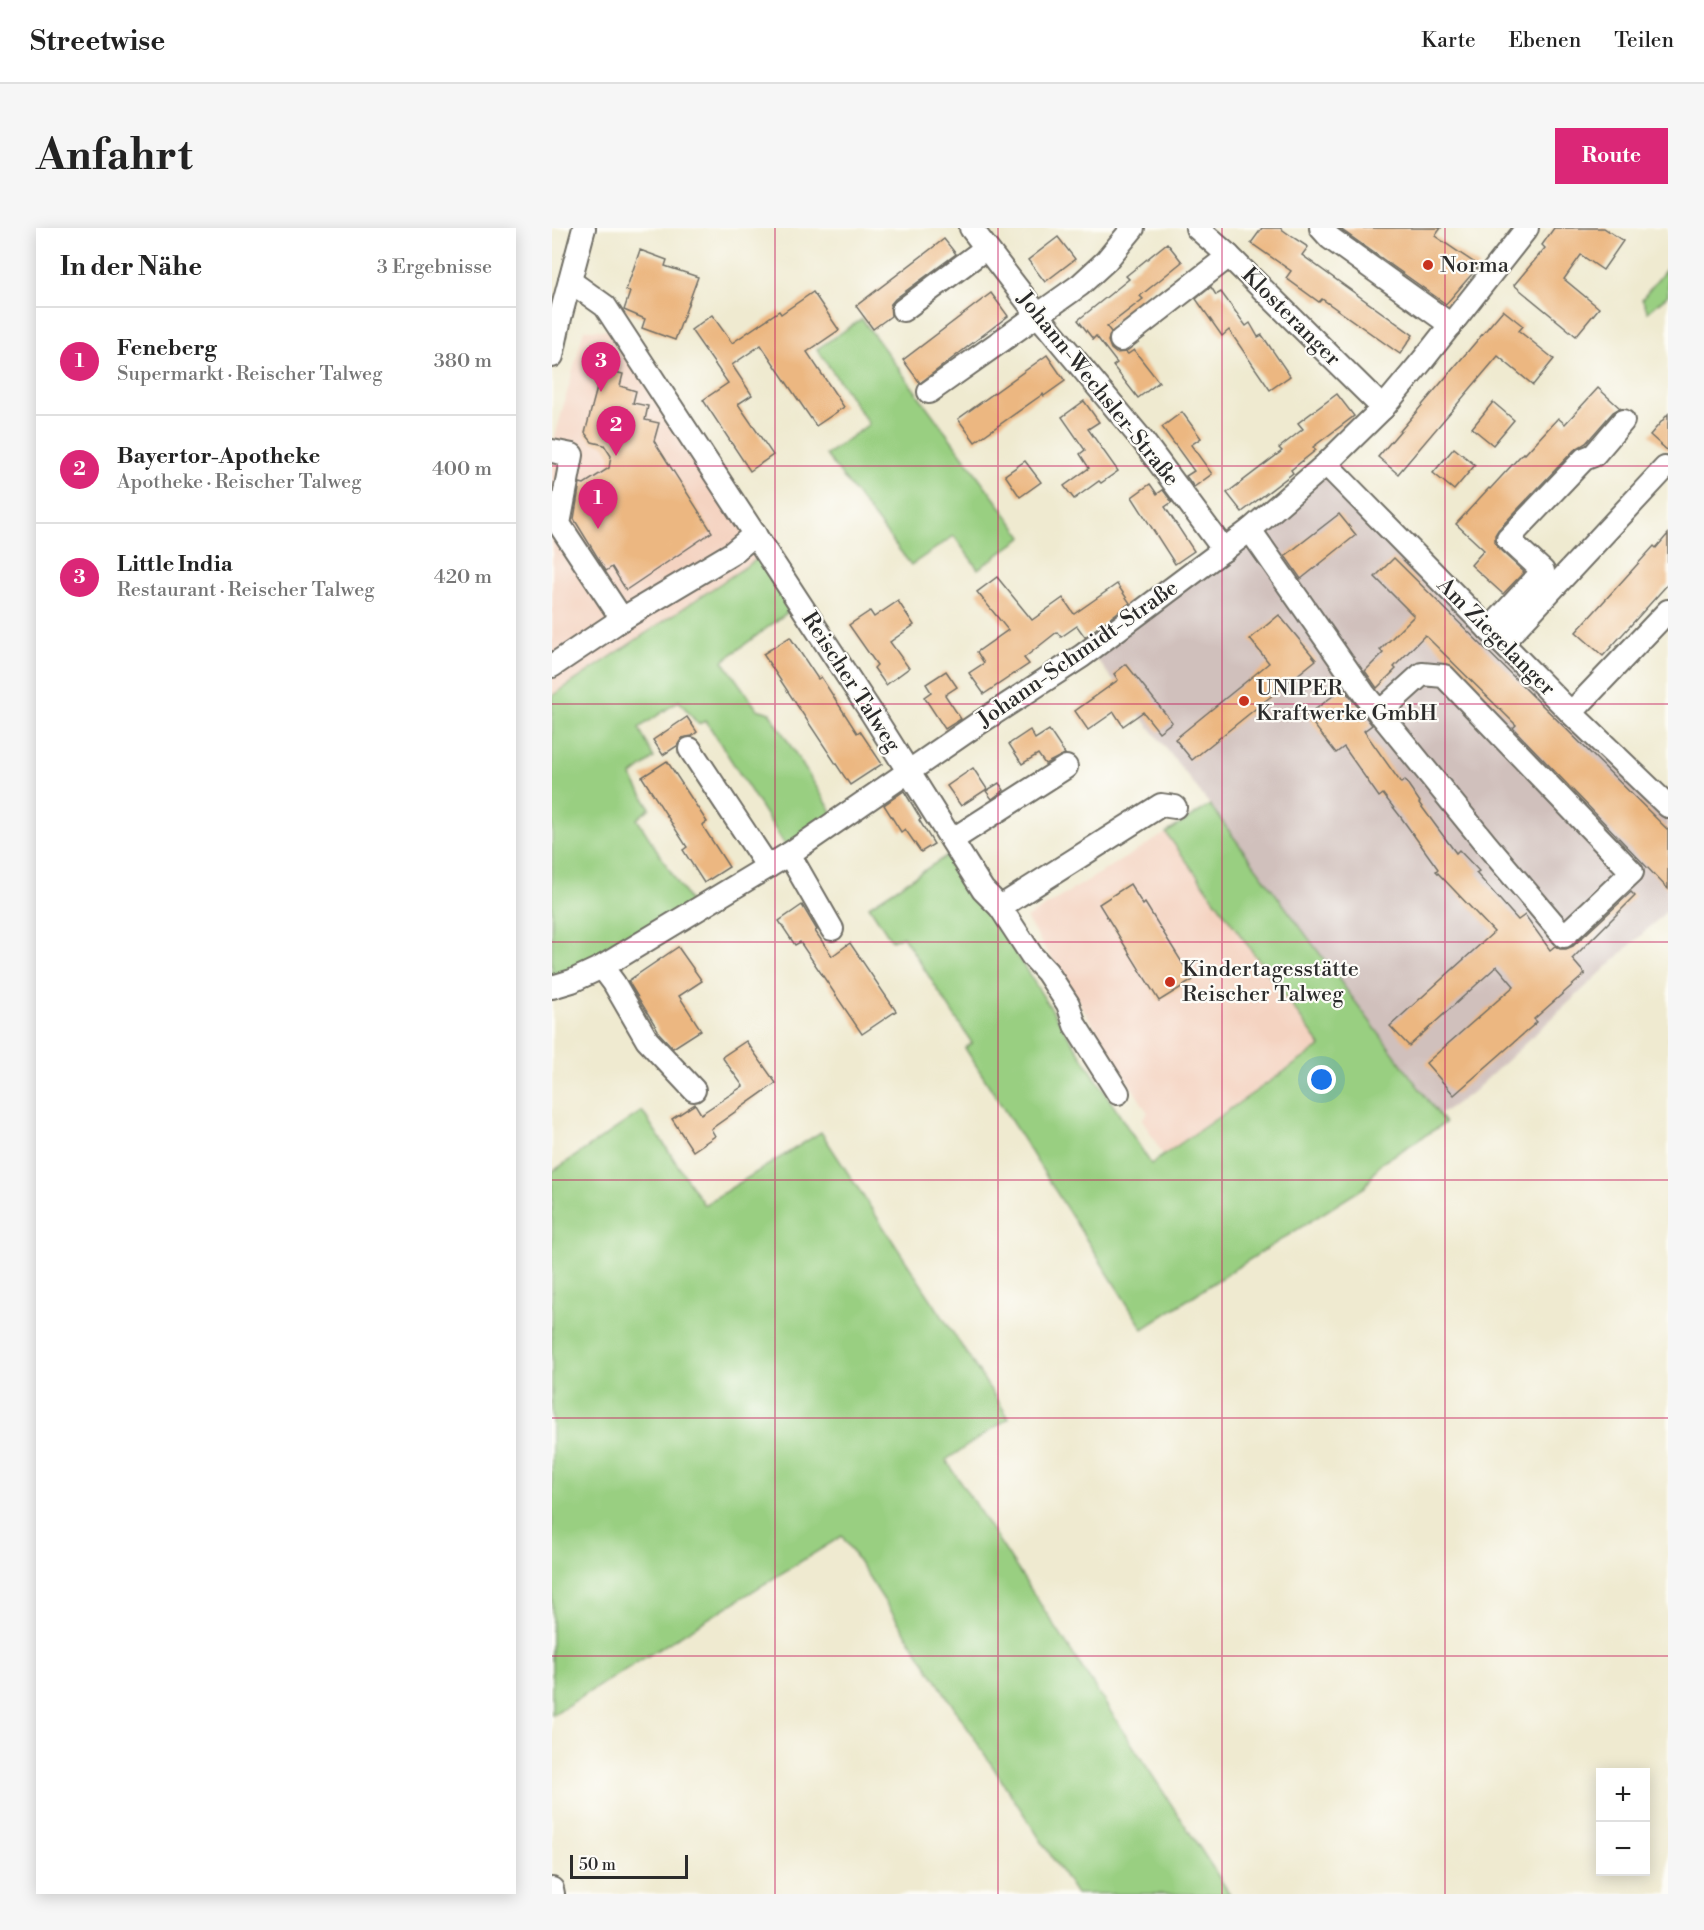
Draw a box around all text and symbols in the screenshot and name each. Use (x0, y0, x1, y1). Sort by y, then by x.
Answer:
text: Streetwise (30, 24, 165, 59)
text: Karte (1421, 28, 1476, 54)
text: Ebenen (1509, 28, 1581, 54)
text: Teilen (1614, 28, 1674, 54)
button: Route (1555, 128, 1668, 184)
text: Anfahrt (36, 130, 193, 183)
text: In der Nähe (60, 251, 202, 283)
place label: Norma (1440, 252, 1510, 279)
text: 3 Ergebnisse (377, 255, 492, 280)
marker: Norma (1421, 258, 1435, 272)
street label: Klosteranger (1236, 262, 1346, 372)
street label: Johann-Wechsler-Straße (1010, 285, 1185, 492)
text: Feneberg (117, 335, 217, 362)
pin: 3 (581, 342, 620, 392)
text: 1 (75, 349, 84, 374)
text: 380 m (434, 349, 492, 374)
text: Supermarkt · Reischer Talweg (117, 362, 383, 387)
pin: 2 (596, 406, 636, 456)
text: Bayertor-Apotheke (117, 443, 320, 470)
text: 2 (73, 457, 86, 482)
text: 400 m (432, 457, 492, 482)
text: Apotheke · Reischer Talweg (117, 470, 362, 495)
pin: 1 (578, 480, 618, 529)
text: Little India (117, 551, 233, 578)
text: 3 (73, 565, 86, 590)
text: 420 m (434, 565, 492, 590)
street label: Am Ziegelanger (1430, 571, 1561, 702)
street label: Johann-Schmidt-Straße (972, 575, 1183, 734)
text: Restaurant · Reischer Talweg (117, 578, 375, 603)
street label: Reischer Talweg (796, 607, 907, 758)
place label: UNIPER Kraftwerke GmbH (1256, 675, 1437, 727)
marker: UNIPER Kraftwerke GmbH (1237, 694, 1251, 708)
place label: Kindertagesstätte Reischer Talweg (1182, 956, 1359, 1008)
marker: Kindertagesstätte Reischer Talweg (1163, 975, 1177, 989)
your location (1307, 1065, 1336, 1094)
map controls (1596, 1768, 1650, 1876)
button: + (1596, 1768, 1650, 1822)
button: − (1596, 1822, 1650, 1876)
scale bar (570, 1852, 688, 1880)
text: 50 m (579, 1855, 616, 1875)

